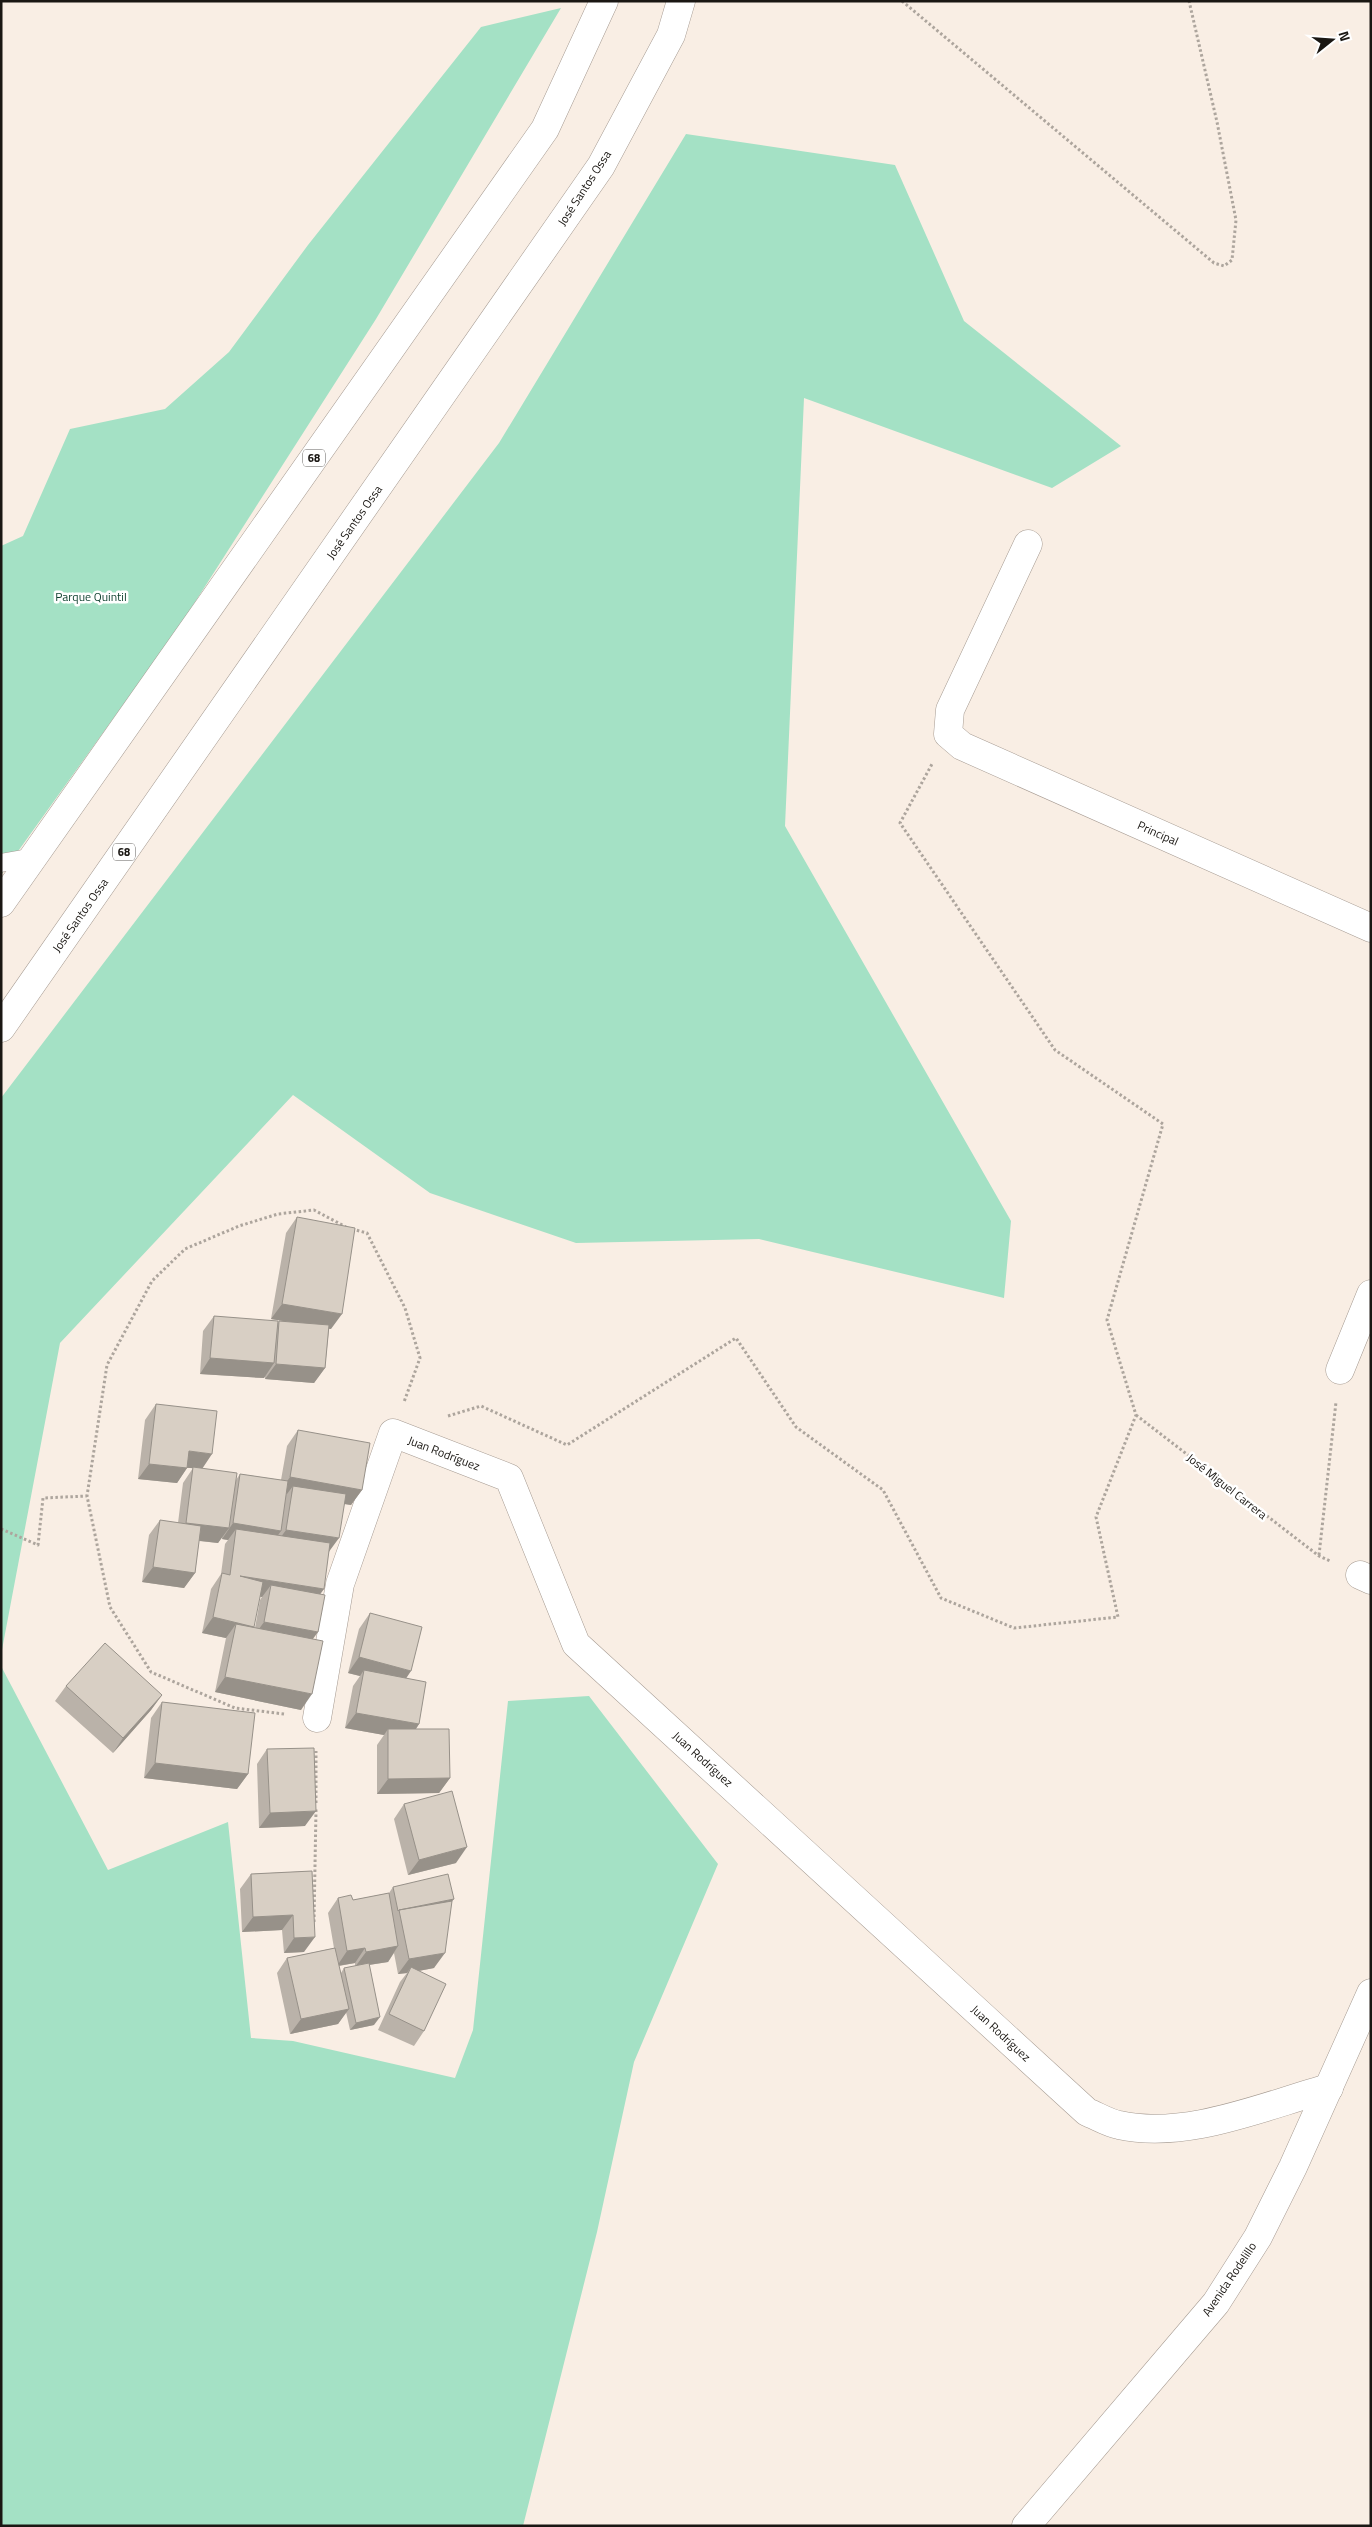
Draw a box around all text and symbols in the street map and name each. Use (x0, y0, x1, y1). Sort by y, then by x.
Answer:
north arrow (1307, 15, 1357, 65)
text: N (1333, 28, 1356, 44)
street label: José Santos Ossa (552, 146, 616, 230)
road number: 68 (303, 449, 325, 466)
street label: José Santos Ossa (321, 481, 387, 563)
park label: Parque Quintil (55, 587, 127, 606)
street label: Principal (1134, 816, 1182, 850)
road number: 68 (113, 844, 135, 860)
street label: José Santos Ossa (47, 874, 113, 956)
street label: Juan Rodríguez (405, 1431, 483, 1475)
street label: José Miguel Carrera (1183, 1448, 1271, 1524)
street label: Juan Rodríguez (668, 1727, 738, 1791)
street label: Juan Rodríguez (967, 2000, 1035, 2066)
street label: Avenida Rodelillo (1197, 2238, 1261, 2320)

